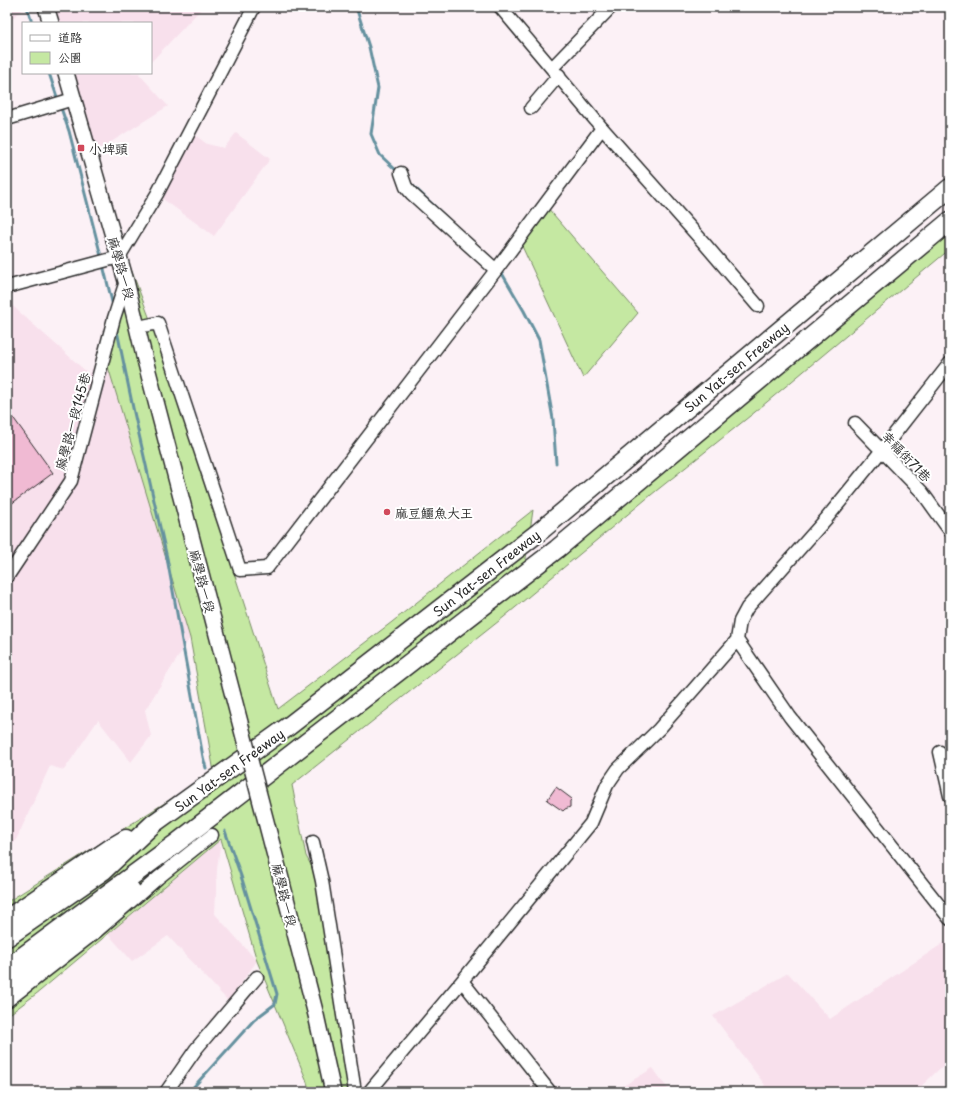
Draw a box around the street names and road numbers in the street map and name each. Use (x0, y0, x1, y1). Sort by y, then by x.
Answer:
street label: 麻學路一段 (104, 234, 140, 302)
street label: Sun Yat-sen Freeway (680, 318, 792, 416)
street label: 麻學路一段145巷 (50, 370, 94, 472)
street label: 幸福街71巷 (878, 426, 936, 486)
street label: Sun Yat-sen Freeway (428, 525, 544, 621)
street label: 麻學路一段 (185, 547, 221, 615)
street label: Sun Yat-sen Freeway (170, 724, 288, 816)
street label: 麻學路一段 (268, 861, 302, 929)

